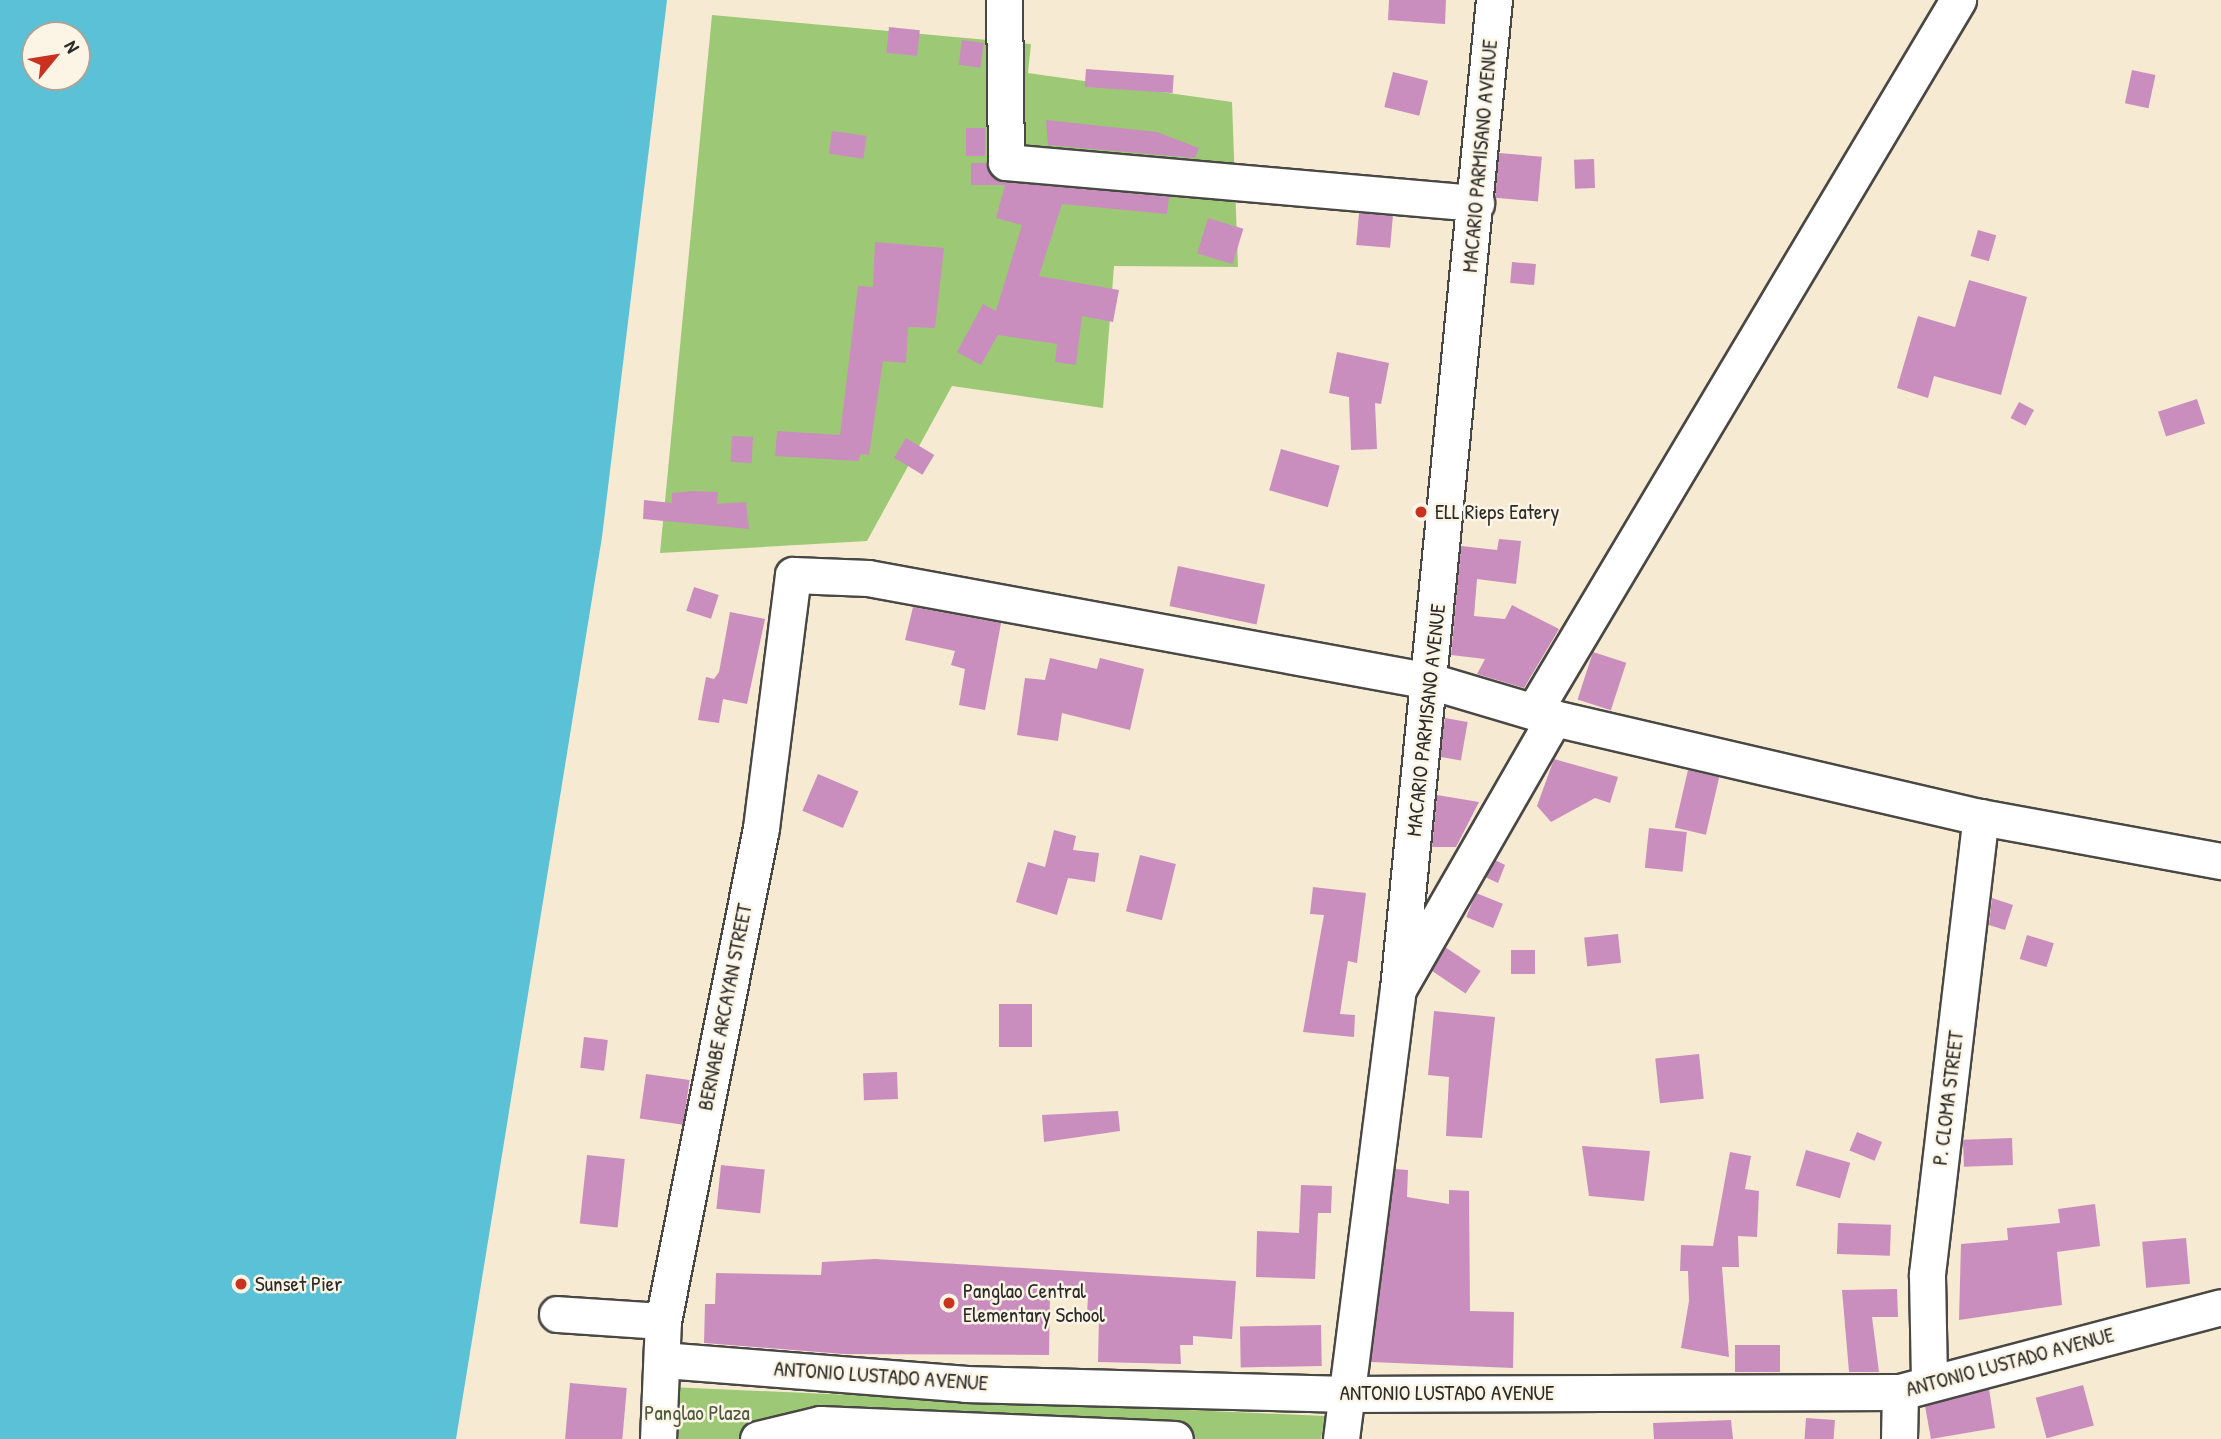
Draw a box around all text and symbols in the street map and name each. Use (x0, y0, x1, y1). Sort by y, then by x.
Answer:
north arrow (21, 21, 91, 91)
text: N (59, 36, 86, 57)
street label: MACARIO PARMISANO AVENUE (1457, 39, 1503, 273)
place label: ELL Rieps Eatery (1435, 499, 1559, 525)
marker: ELL Rieps Eatery (1413, 504, 1429, 520)
street label: MACARIO PARMISANO AVENUE (1401, 602, 1451, 838)
street label: BERNABE ARCAYAN STREET (693, 901, 757, 1113)
street label: P. CLOMA STREET (1927, 1029, 1969, 1167)
place label: Sunset Pier (255, 1271, 342, 1297)
marker: Sunset Pier (233, 1276, 249, 1292)
place label: Panglao Central Elementary School (963, 1278, 1105, 1328)
marker: Panglao Central Elementary School (941, 1295, 957, 1311)
street label: ANTONIO LUSTADO AVENUE (1903, 1322, 2117, 1402)
street label: ANTONIO LUSTADO AVENUE (773, 1356, 989, 1396)
street label: ANTONIO LUSTADO AVENUE (1340, 1380, 1554, 1406)
park label: Panglao Plaza (644, 1400, 750, 1426)

